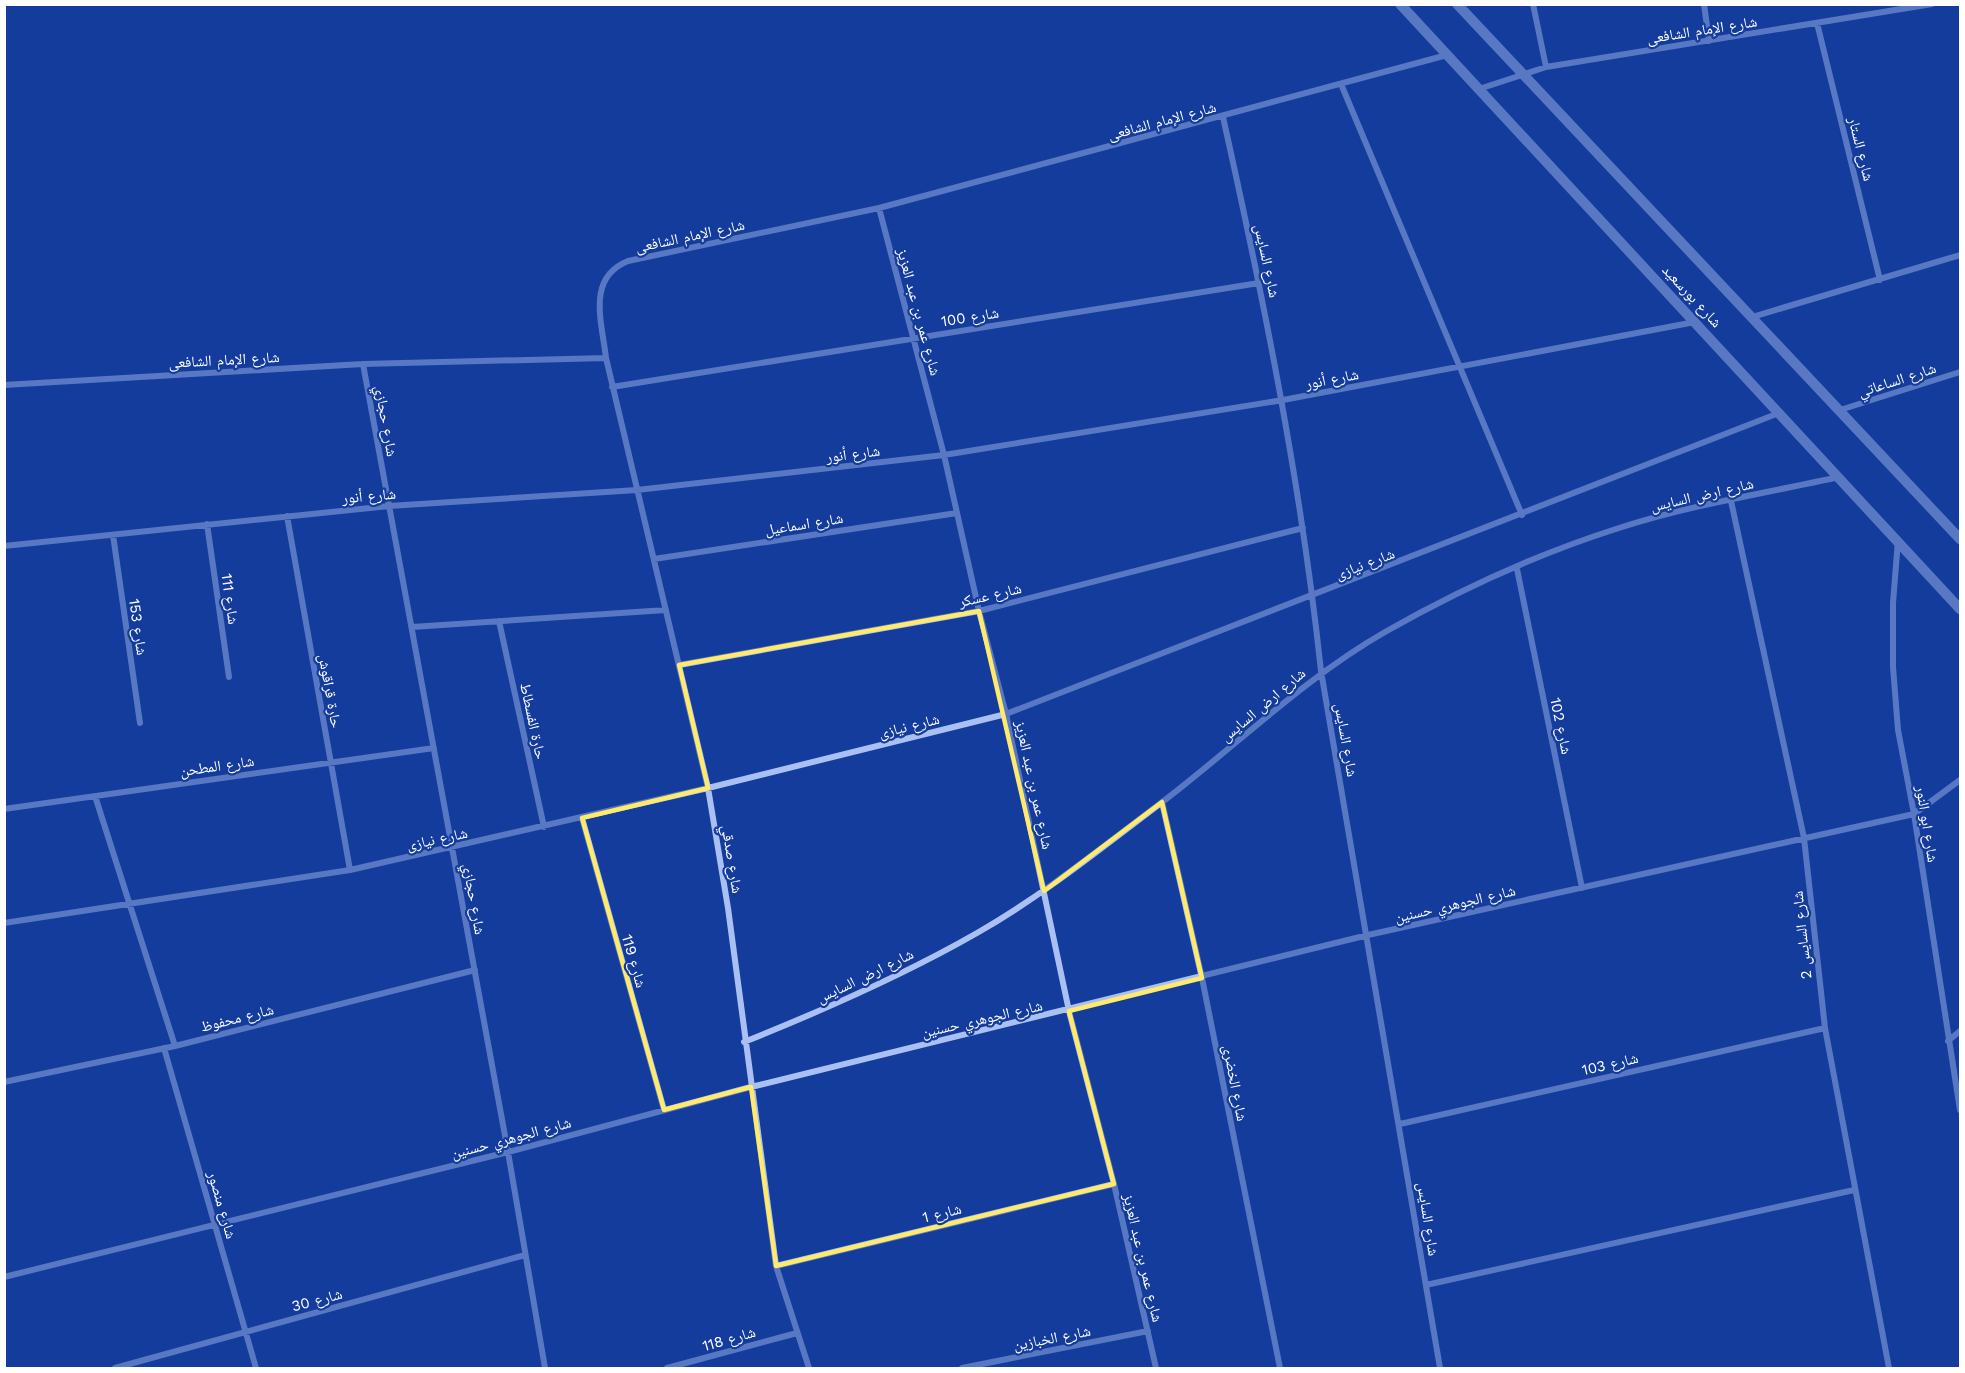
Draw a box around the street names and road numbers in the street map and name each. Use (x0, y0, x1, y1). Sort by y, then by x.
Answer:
street label: شارع الإمام الشافعى (1646, 12, 1759, 49)
street label: شارع الإمام الشافعى (1106, 98, 1218, 145)
street label: شارع الستار (1843, 114, 1878, 183)
street label: شارع الإمام الشافعى (634, 216, 747, 257)
street label: شارع السايس (1249, 223, 1284, 300)
street label: شارع عمر بن عبد العزيز (892, 245, 945, 378)
street label: شارع بورسعيد (1658, 261, 1726, 332)
street label: شارع 100 (940, 304, 1000, 331)
street label: شارع الإمام الشافعى (168, 348, 280, 373)
street label: شارع الساعاتي (1856, 359, 1939, 404)
street label: شارع أنور (1303, 365, 1361, 394)
street label: شارع حجازي (368, 384, 401, 459)
street label: شارع أنور (824, 442, 881, 467)
street label: شارع ارض السايس (1649, 474, 1756, 517)
street label: شارع أنور (340, 485, 397, 508)
street label: شارع اسماعيل (764, 509, 845, 540)
street label: شارع نيازى (1333, 544, 1398, 584)
street label: شارع 111 (217, 572, 242, 626)
street label: شارع عسكر (956, 579, 1024, 612)
street label: شارع 153 (124, 598, 151, 657)
street label: حارة قراقوش (314, 653, 345, 730)
street label: شارع ارض السايس (1217, 664, 1310, 747)
street label: حارة الفسطاط (516, 681, 550, 761)
street label: شارع 102 (1545, 696, 1576, 756)
street label: شارع السايس (1330, 702, 1361, 779)
street label: شارع نيازى (877, 710, 942, 743)
street label: شارع عمر بن عبد العزيز (1010, 718, 1056, 851)
street label: شارع المطحن (179, 752, 256, 781)
street label: شارع ابو النور (1911, 783, 1942, 864)
street label: شارع صدقي (715, 823, 746, 895)
street label: شارع نيازى (405, 824, 470, 855)
street label: شارع حجازي (456, 862, 489, 937)
street label: شارع الجوهري حسنين (1393, 881, 1518, 929)
street label: شارع السايس 2 (1788, 890, 1817, 980)
street label: شارع 119 (617, 932, 650, 990)
street label: شارع ارض السايس (814, 945, 917, 1008)
street label: شارع الجوهري حسنين (920, 996, 1045, 1044)
street label: شارع محفوظ (199, 1000, 276, 1037)
street label: شارع الخضرى (1218, 1043, 1251, 1123)
street label: شارع 103 (1580, 1049, 1640, 1080)
street label: شارع الجوهري حسنين (449, 1113, 574, 1165)
street label: شارع منصور (203, 1168, 240, 1241)
street label: شارع السايس (1412, 1181, 1443, 1257)
street label: شارع عمر بن عبد العزيز (1118, 1191, 1167, 1324)
street label: شارع 1 (921, 1199, 964, 1227)
street label: شارع 30 (290, 1285, 345, 1316)
street label: شارع الخبازين (1012, 1322, 1092, 1355)
street label: شارع 118 (700, 1323, 758, 1356)

